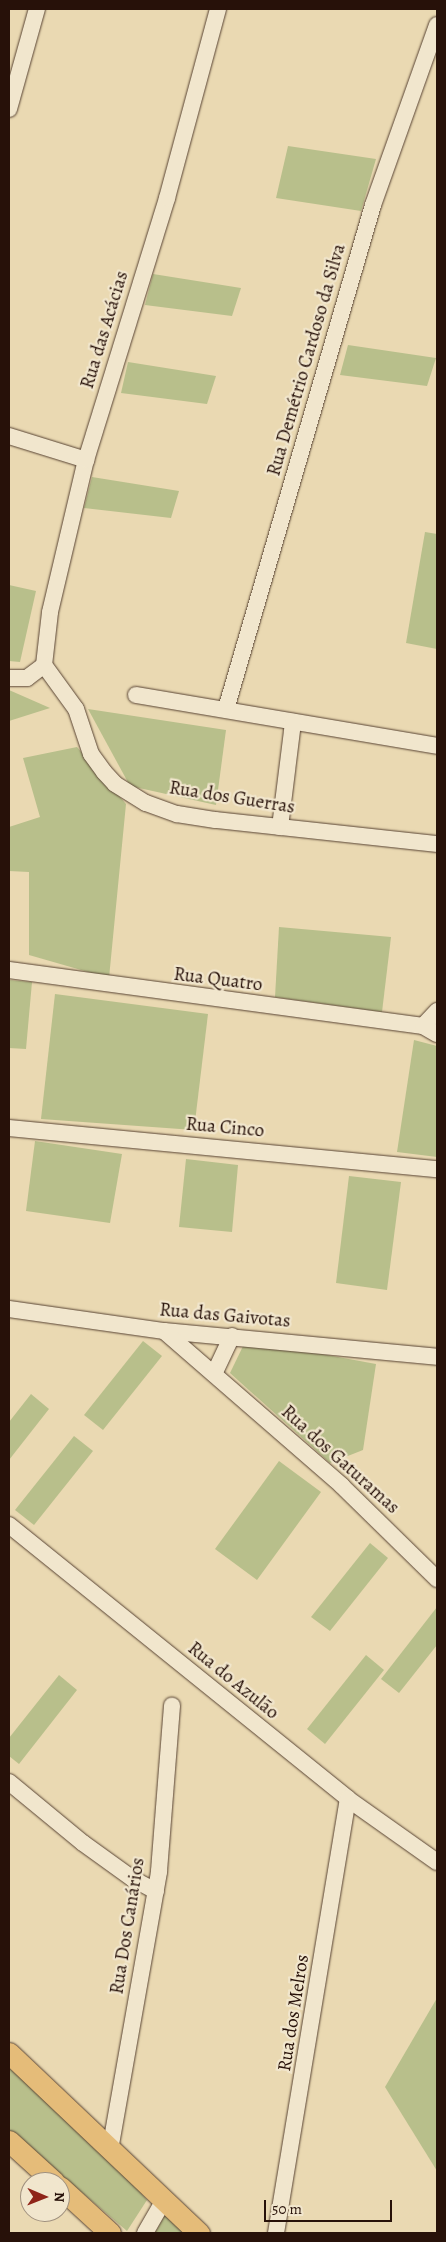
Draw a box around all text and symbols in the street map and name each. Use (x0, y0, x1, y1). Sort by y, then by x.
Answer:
street label: Rua Demétrio Cardoso da Silva (263, 241, 351, 479)
street label: Rua das Acácias (76, 268, 134, 392)
street label: Rua dos Guerras (168, 777, 296, 819)
street label: Rua Quatro (172, 963, 264, 997)
street label: Rua Cinco (185, 1113, 265, 1143)
street label: Rua das Gaivotas (159, 1299, 291, 1333)
street label: Rua dos Gaturamas (276, 1401, 404, 1519)
street label: Rua do Azulão (183, 1637, 283, 1725)
street label: Rua Dos Canários (106, 1856, 150, 1996)
street label: Rua dos Melros (274, 1953, 314, 2073)
north arrow (20, 2172, 70, 2222)
scale bar (266, 2190, 394, 2222)
text: N (50, 2192, 69, 2203)
text: 50 m (272, 2199, 302, 2219)

